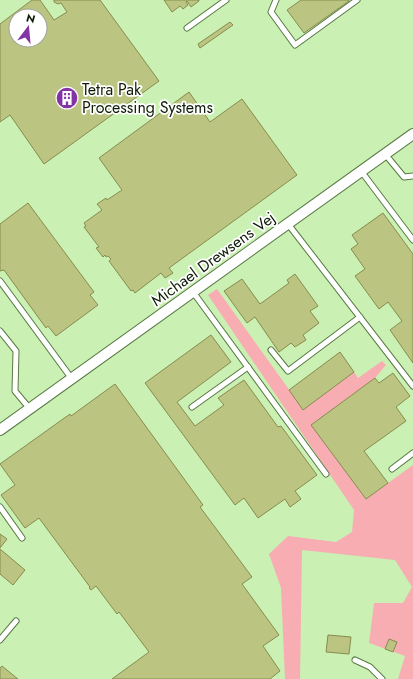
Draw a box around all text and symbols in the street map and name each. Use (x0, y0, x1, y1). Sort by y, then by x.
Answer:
north arrow (8, 8, 48, 48)
text: N (24, 9, 37, 27)
place label: Tetra Pak Processing Systems (82, 78, 213, 119)
building icon: Tetra Pak Processing Systems (54, 85, 80, 111)
street label: Michael Drewsens Vej (146, 206, 280, 312)

